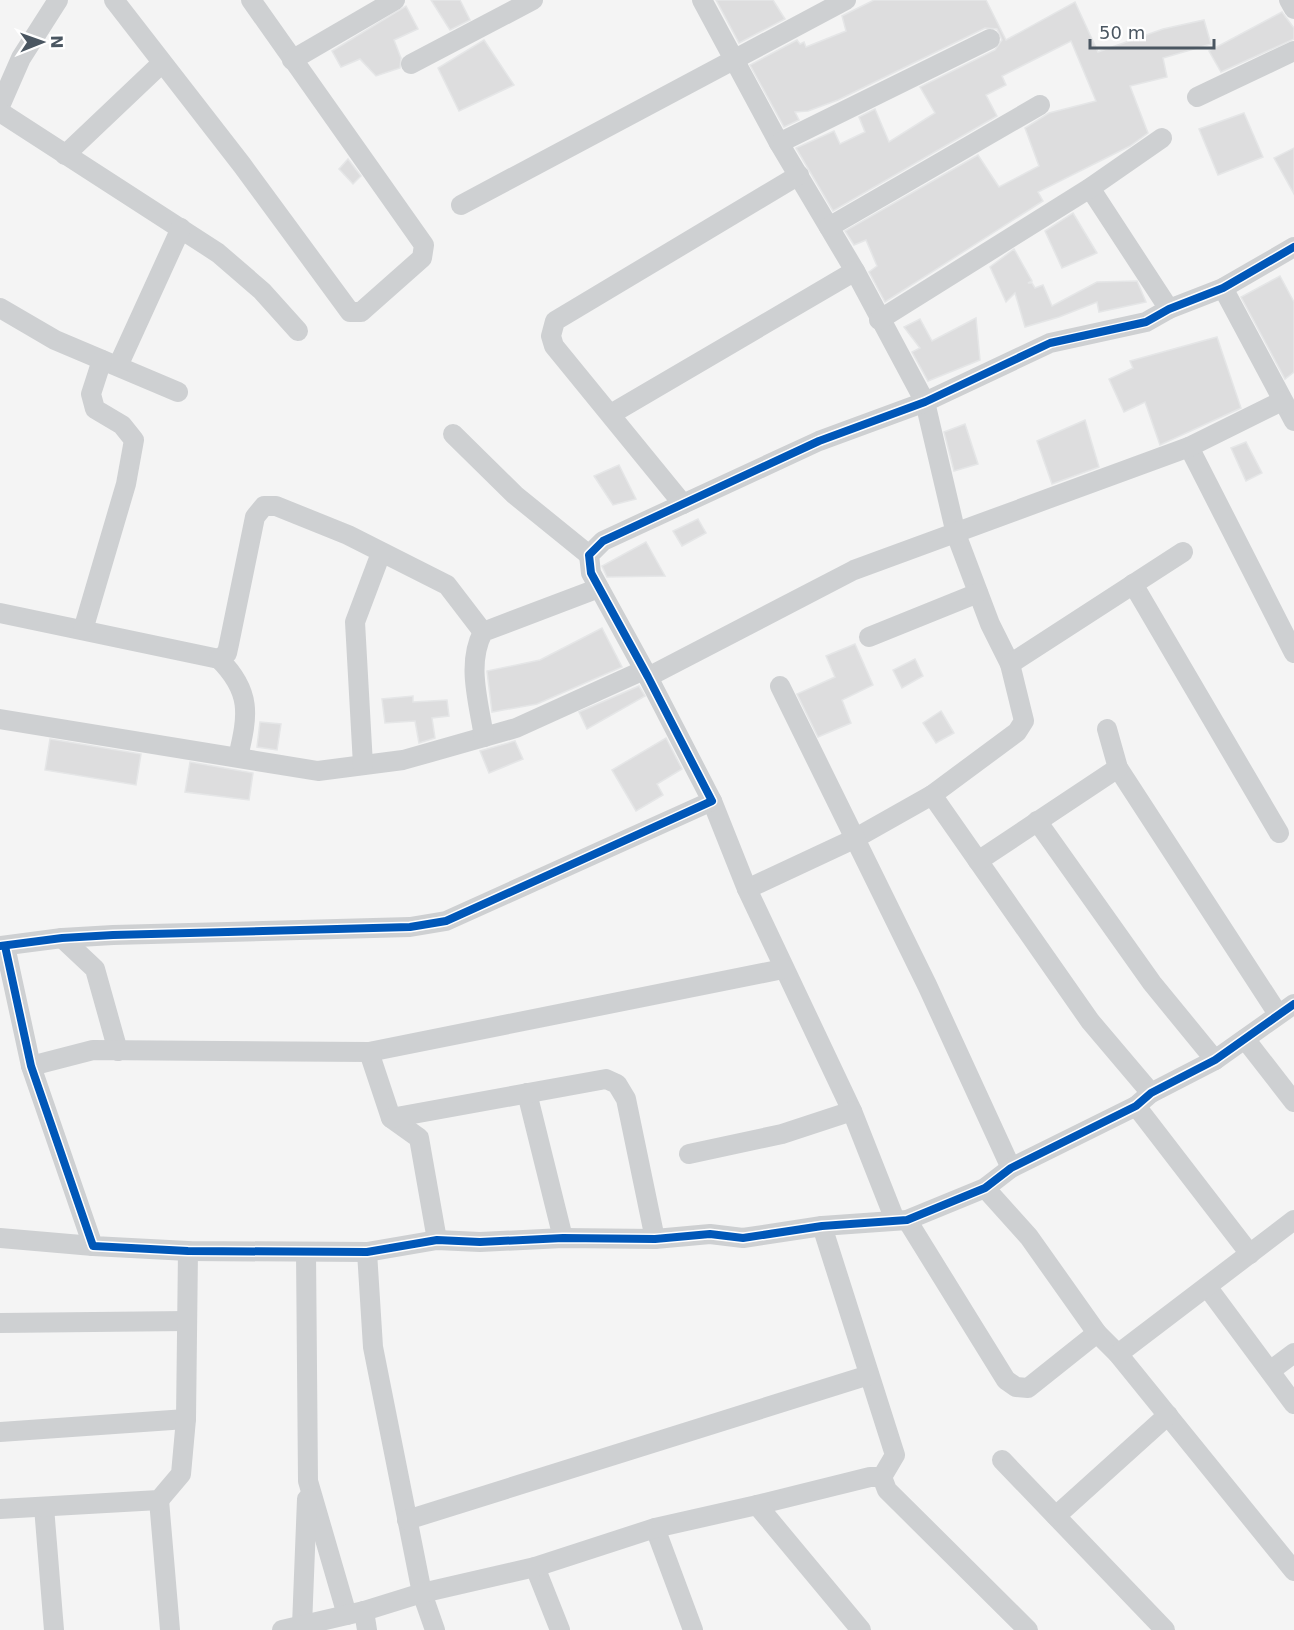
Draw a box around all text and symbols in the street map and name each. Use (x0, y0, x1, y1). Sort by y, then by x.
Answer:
north arrow (12, 12, 72, 72)
scale bar (1090, 12, 1214, 50)
text: 50 m (1099, 22, 1145, 43)
text: N (47, 35, 66, 49)

